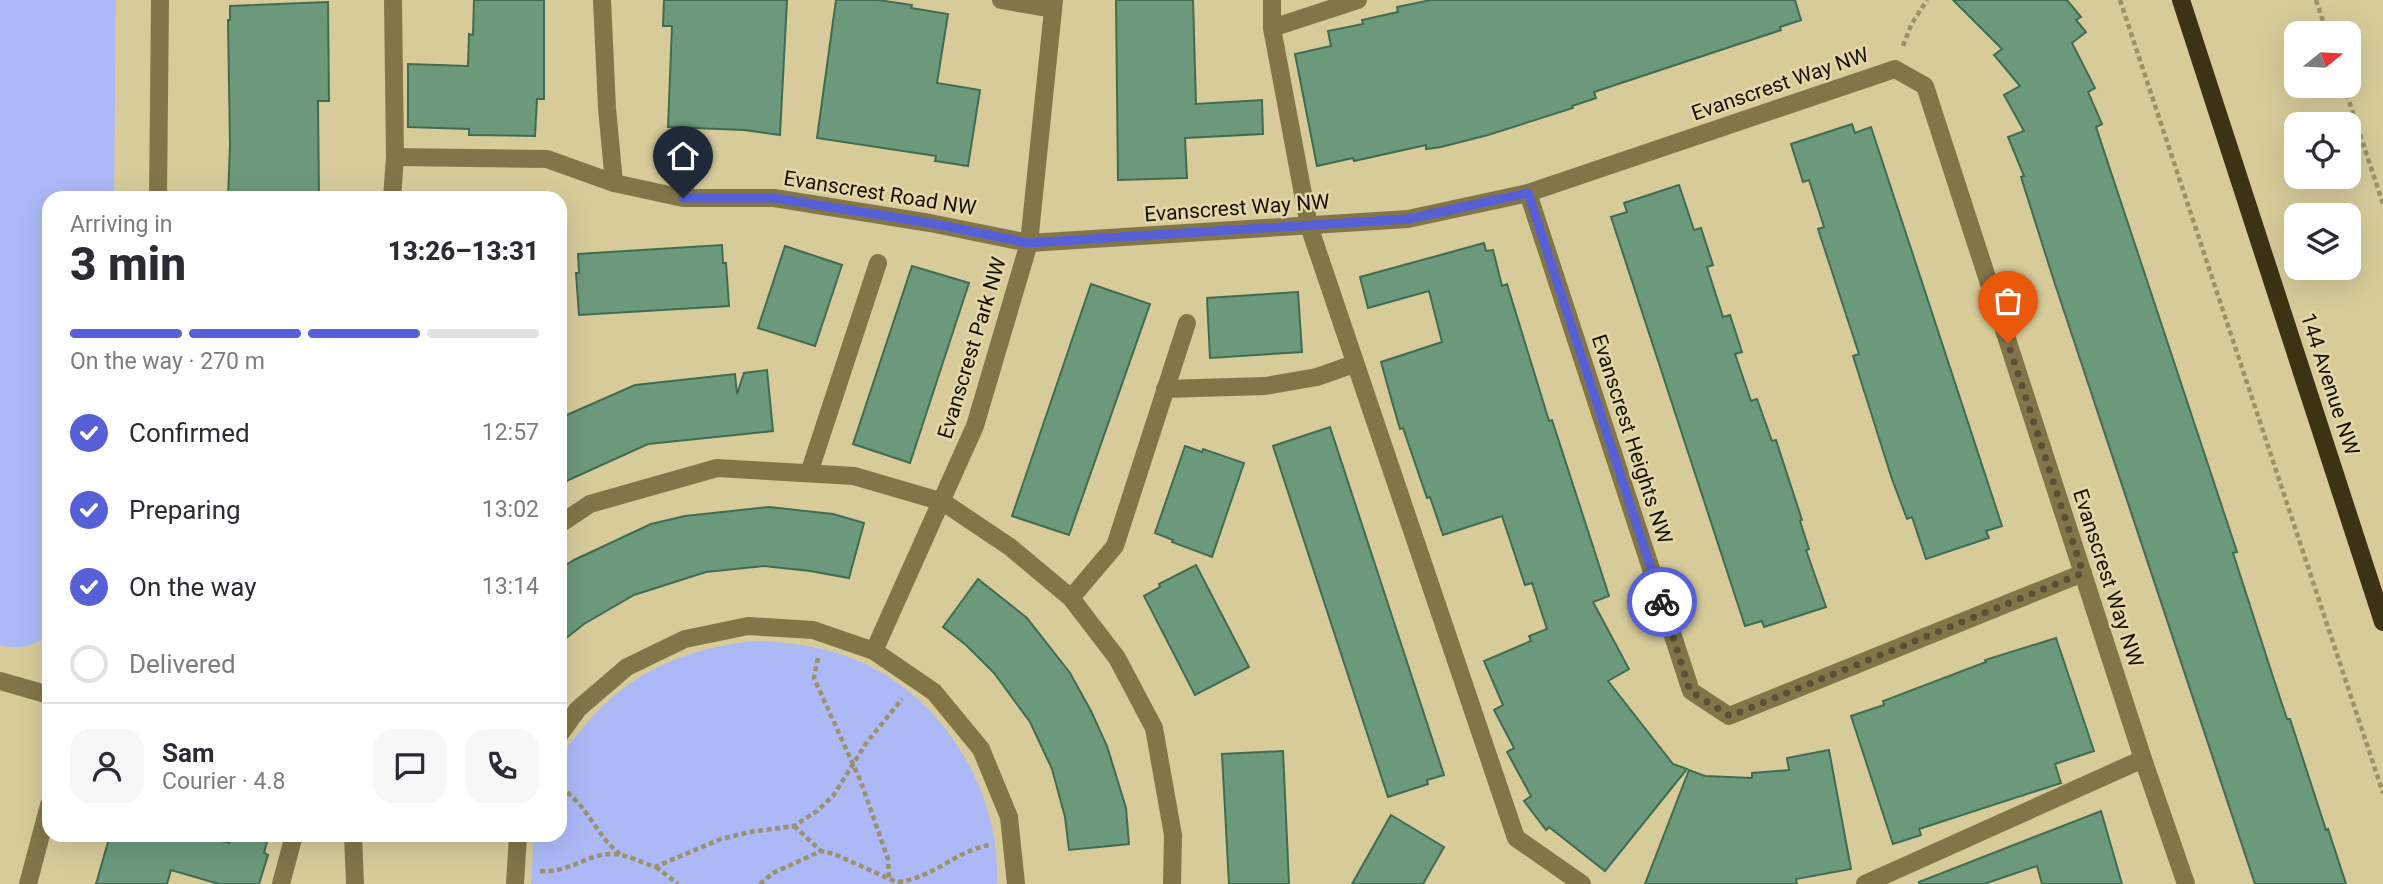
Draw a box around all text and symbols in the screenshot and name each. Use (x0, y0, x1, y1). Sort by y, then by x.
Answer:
north arrow (2284, 21, 2361, 98)
map controls (2284, 21, 2361, 280)
street label: Evanscrest Way NW (1688, 42, 1872, 126)
button: locate (2284, 112, 2361, 189)
pin (653, 126, 713, 198)
icon: home (664, 137, 702, 175)
street label: Evanscrest Road NW (782, 166, 978, 220)
street label: Evanscrest Way NW (1143, 190, 1331, 226)
button: layers (2284, 203, 2361, 280)
text: Arriving in (70, 211, 173, 238)
text: 13:26–13:31 (388, 236, 539, 266)
text: 3 min (70, 237, 186, 291)
street label: Evanscrest Park NW (933, 254, 1011, 442)
pin (1978, 271, 2038, 343)
icon: bag (1989, 282, 2027, 320)
street label: 144 Avenue NW (2296, 310, 2364, 458)
street label: Evanscrest Heights NW (1587, 331, 1677, 547)
text: On the way · 270 m (70, 348, 265, 375)
icon: check (70, 414, 108, 452)
text: Confirmed (129, 418, 250, 448)
text: 12:57 (482, 419, 539, 446)
street label: Evanscrest Way NW (2068, 486, 2148, 670)
icon: check (70, 491, 108, 529)
text: Preparing (129, 495, 241, 525)
text: 13:02 (482, 496, 539, 523)
courier (1627, 567, 1697, 637)
icon: check (70, 568, 108, 606)
text: On the way (129, 572, 257, 602)
text: 13:14 (482, 573, 539, 600)
icon: bike (1643, 583, 1681, 621)
text: Delivered (129, 649, 236, 679)
button: person (70, 729, 144, 803)
button: chat (373, 729, 447, 803)
button: phone (465, 729, 539, 803)
text: Sam (162, 738, 214, 768)
text: Courier · 4.8 (162, 768, 285, 795)

